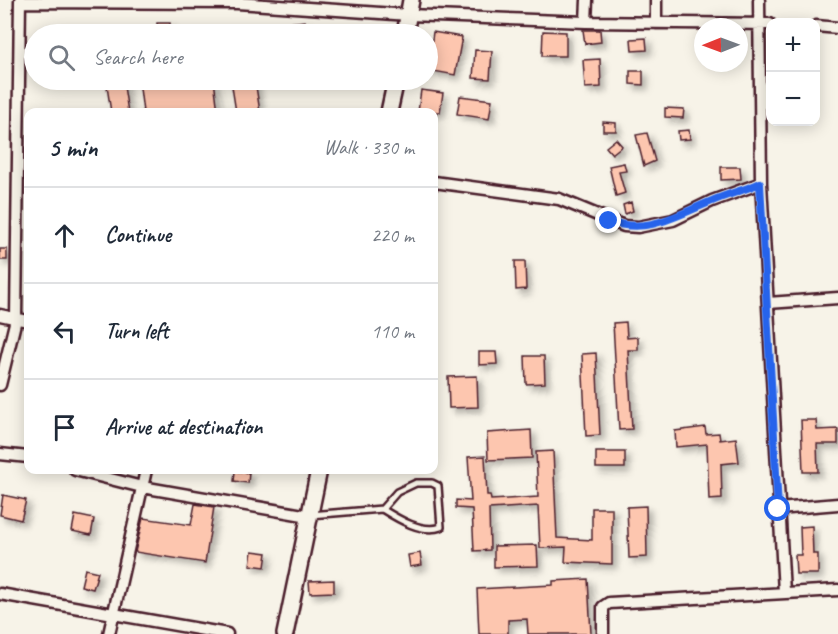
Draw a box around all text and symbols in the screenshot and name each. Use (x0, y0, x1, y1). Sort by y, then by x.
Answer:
north arrow (694, 18, 748, 72)
map controls (766, 18, 820, 126)
button: + (766, 18, 820, 72)
search box (24, 24, 438, 90)
icon: search (45, 41, 78, 74)
text: Search here (93, 43, 183, 71)
button: − (766, 72, 820, 126)
text: 5 min (48, 131, 97, 164)
text: Walk · 330 m (324, 135, 414, 160)
route end (595, 207, 621, 233)
icon: ahead (48, 219, 81, 252)
text: Continue (105, 221, 171, 249)
text: 220 m (371, 223, 414, 248)
icon: left (48, 315, 81, 348)
text: Turn left (105, 317, 169, 345)
text: 110 m (371, 319, 414, 344)
icon: arrive (48, 411, 81, 444)
text: Arrive at destination (105, 413, 262, 441)
route start (764, 495, 790, 521)

